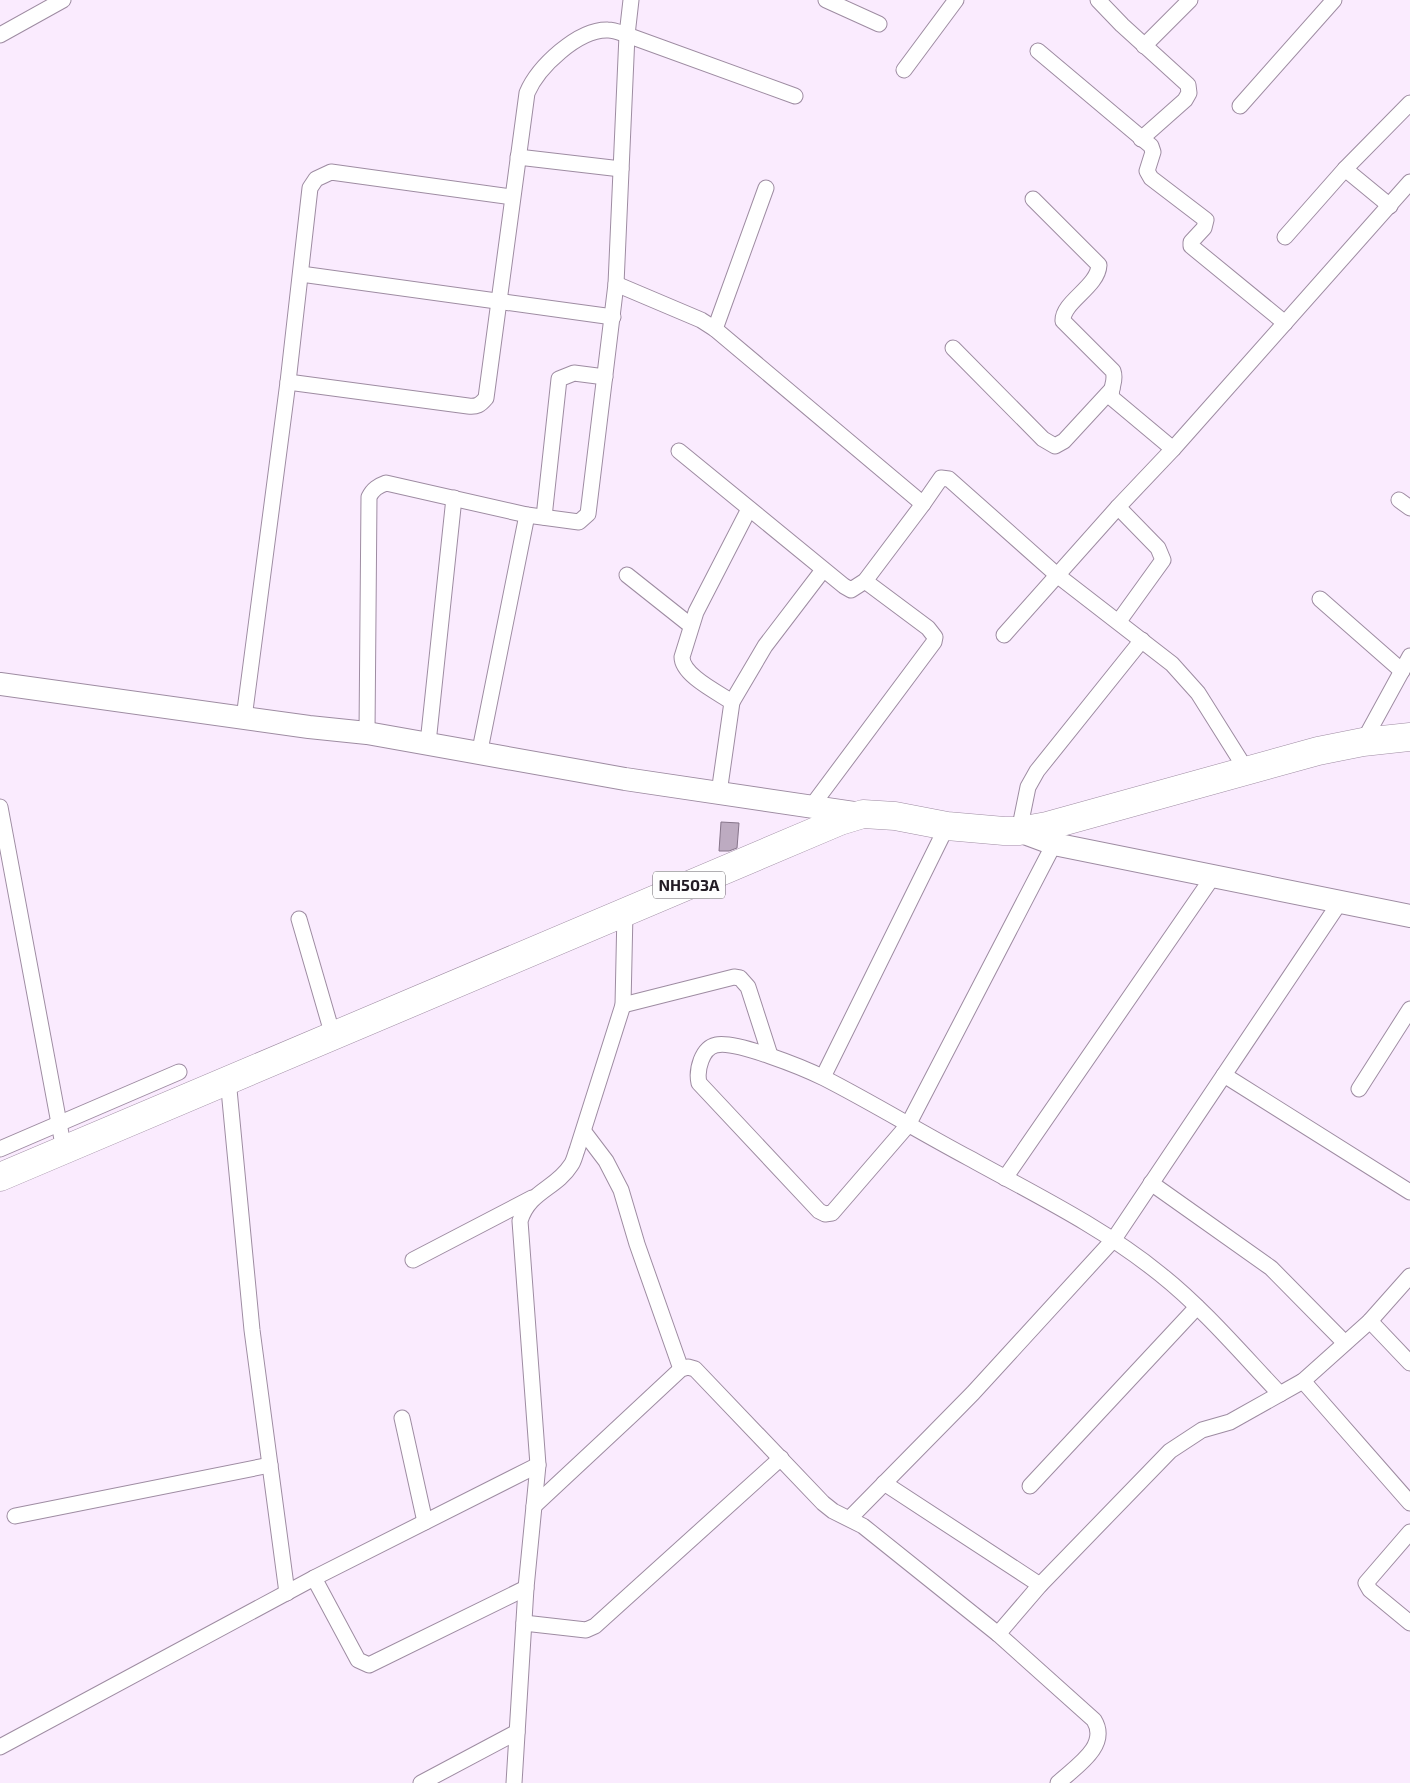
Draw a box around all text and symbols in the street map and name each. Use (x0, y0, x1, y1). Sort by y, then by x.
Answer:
road number: NH503A (653, 872, 725, 898)

